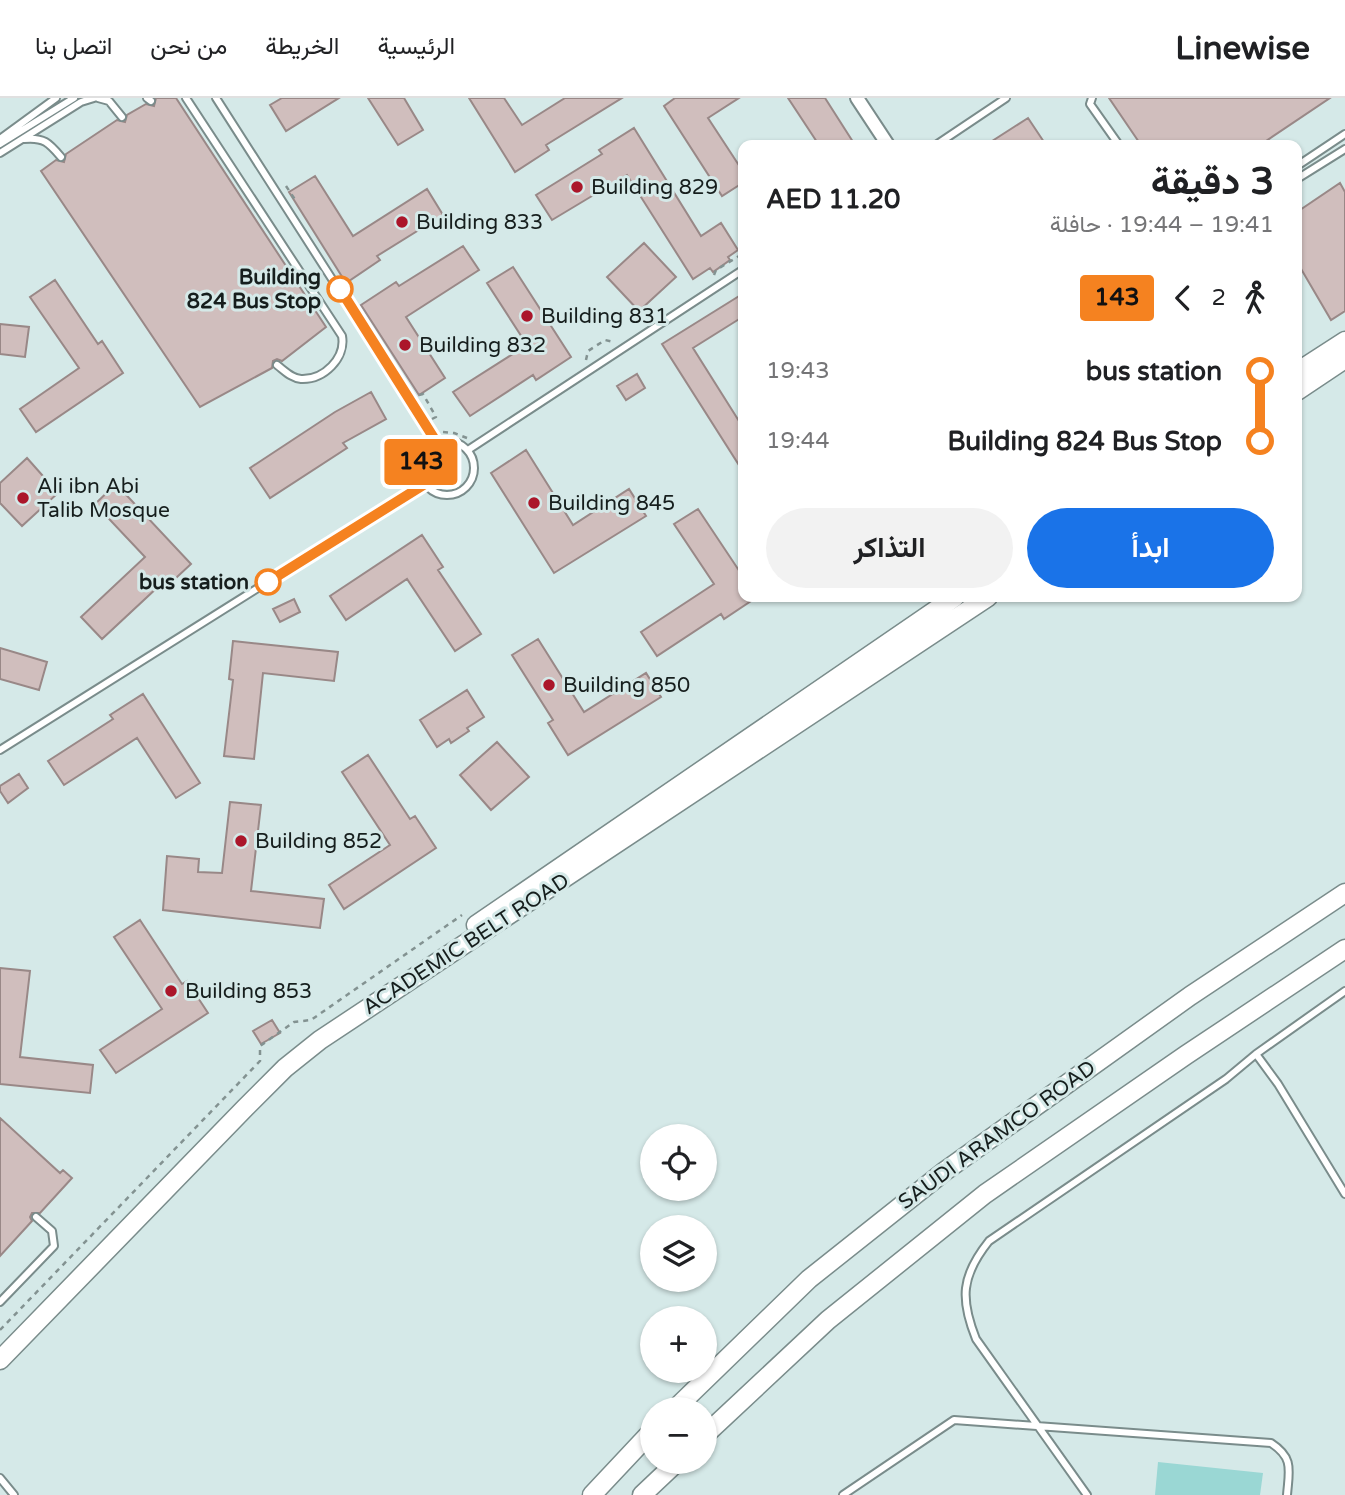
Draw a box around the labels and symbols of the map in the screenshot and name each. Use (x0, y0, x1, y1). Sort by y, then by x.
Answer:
place label: Building 829 (591, 175, 718, 200)
marker: Building 829 (569, 179, 585, 195)
place label: Building 833 (416, 210, 543, 235)
marker: Building 833 (394, 214, 410, 230)
place label: Building 824 Bus Stop (187, 265, 321, 314)
marker: Building 824 Bus Stop (327, 276, 353, 302)
place label: Building 831 (541, 304, 668, 329)
marker: Building 831 (519, 308, 535, 324)
place label: Building 832 (419, 333, 546, 358)
marker: Building 832 (397, 337, 413, 353)
line badge: 143 (381, 439, 461, 485)
place label: Ali ibn Abi Talib Mosque (37, 474, 170, 523)
marker: Ali ibn Abi Talib Mosque (15, 490, 31, 506)
place label: Building 845 (548, 491, 675, 516)
marker: Building 845 (526, 495, 542, 511)
marker: bus station (255, 569, 281, 595)
place label: bus station (139, 570, 249, 595)
place label: Building 850 (563, 673, 690, 698)
marker: Building 850 (541, 677, 557, 693)
place label: Building 852 (255, 829, 382, 854)
marker: Building 852 (233, 833, 249, 849)
street label: ACADEMIC BELT ROAD (358, 868, 574, 1020)
place label: Building 853 (185, 979, 312, 1004)
marker: Building 853 (163, 983, 179, 999)
street label: SAUDI ARAMCO ROAD (893, 1055, 1101, 1215)

